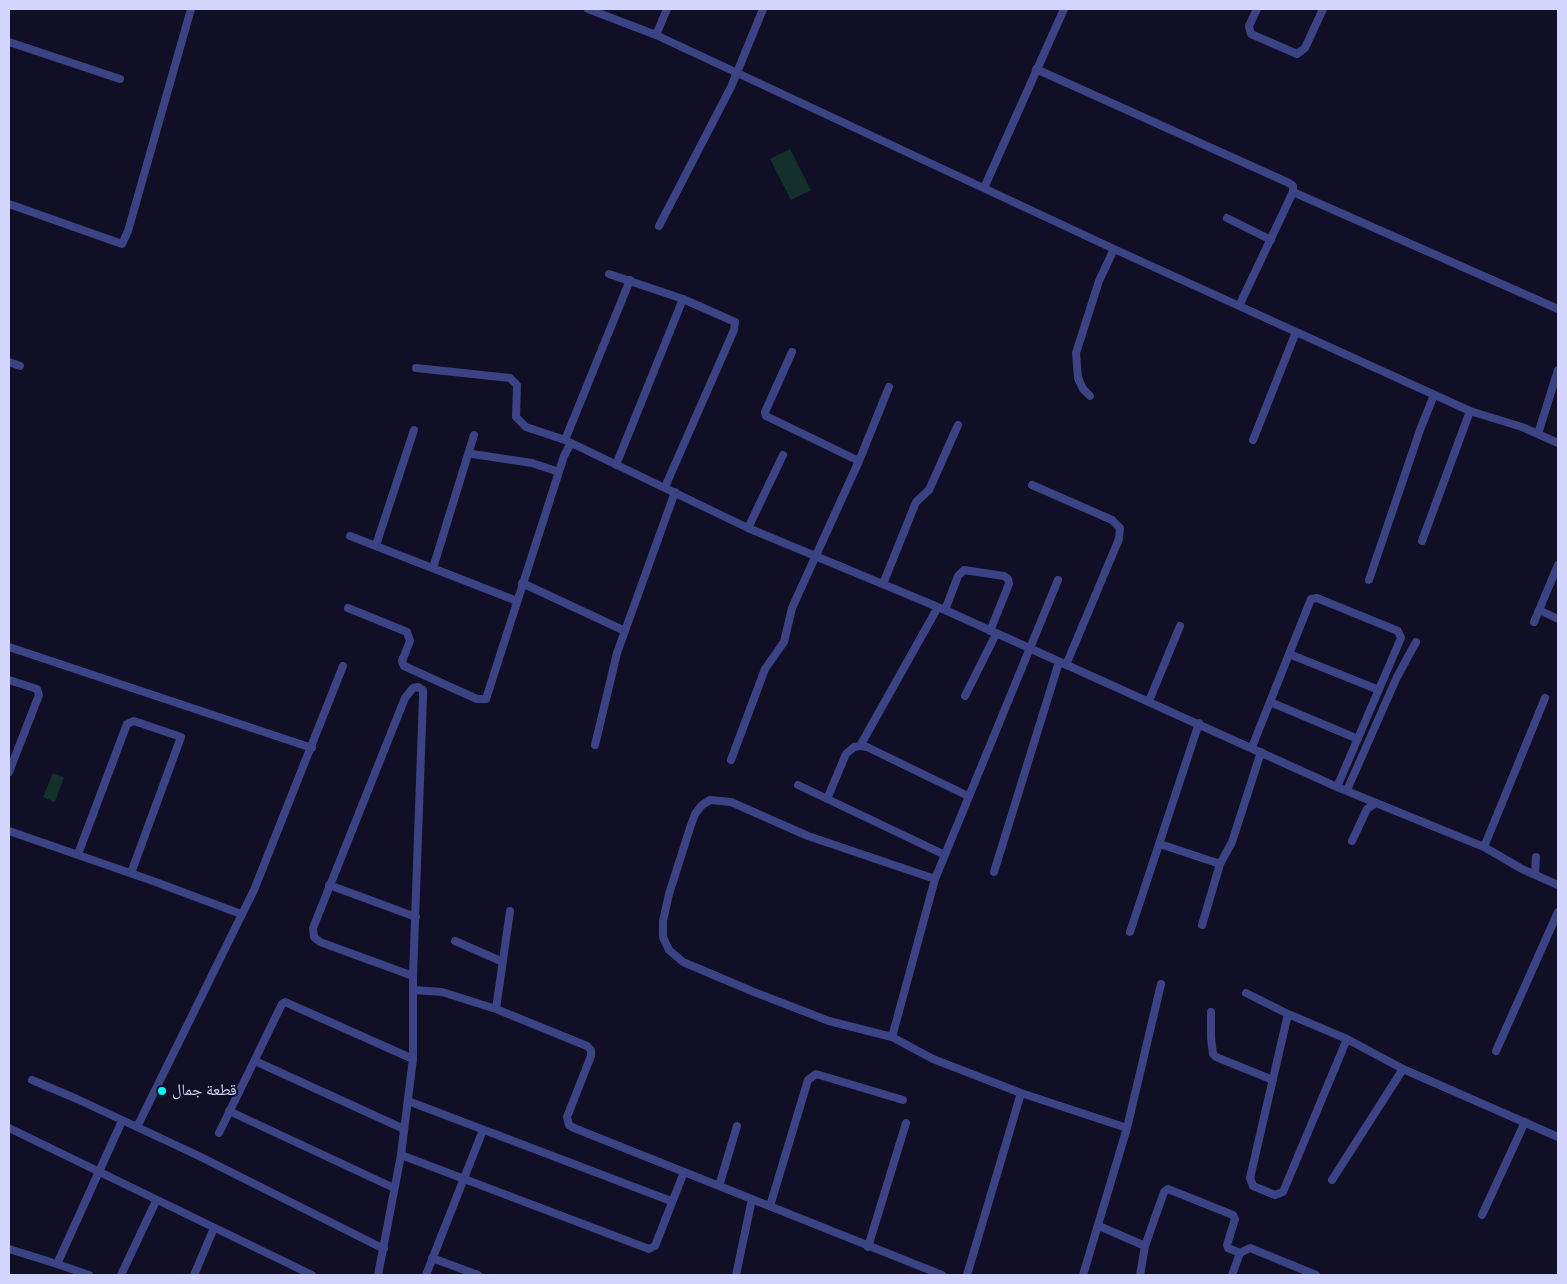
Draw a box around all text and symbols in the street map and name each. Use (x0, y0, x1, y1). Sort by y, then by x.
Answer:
place label: قطعة جمال (172, 1081, 237, 1101)
marker: قطعة جمال (156, 1085, 168, 1097)

